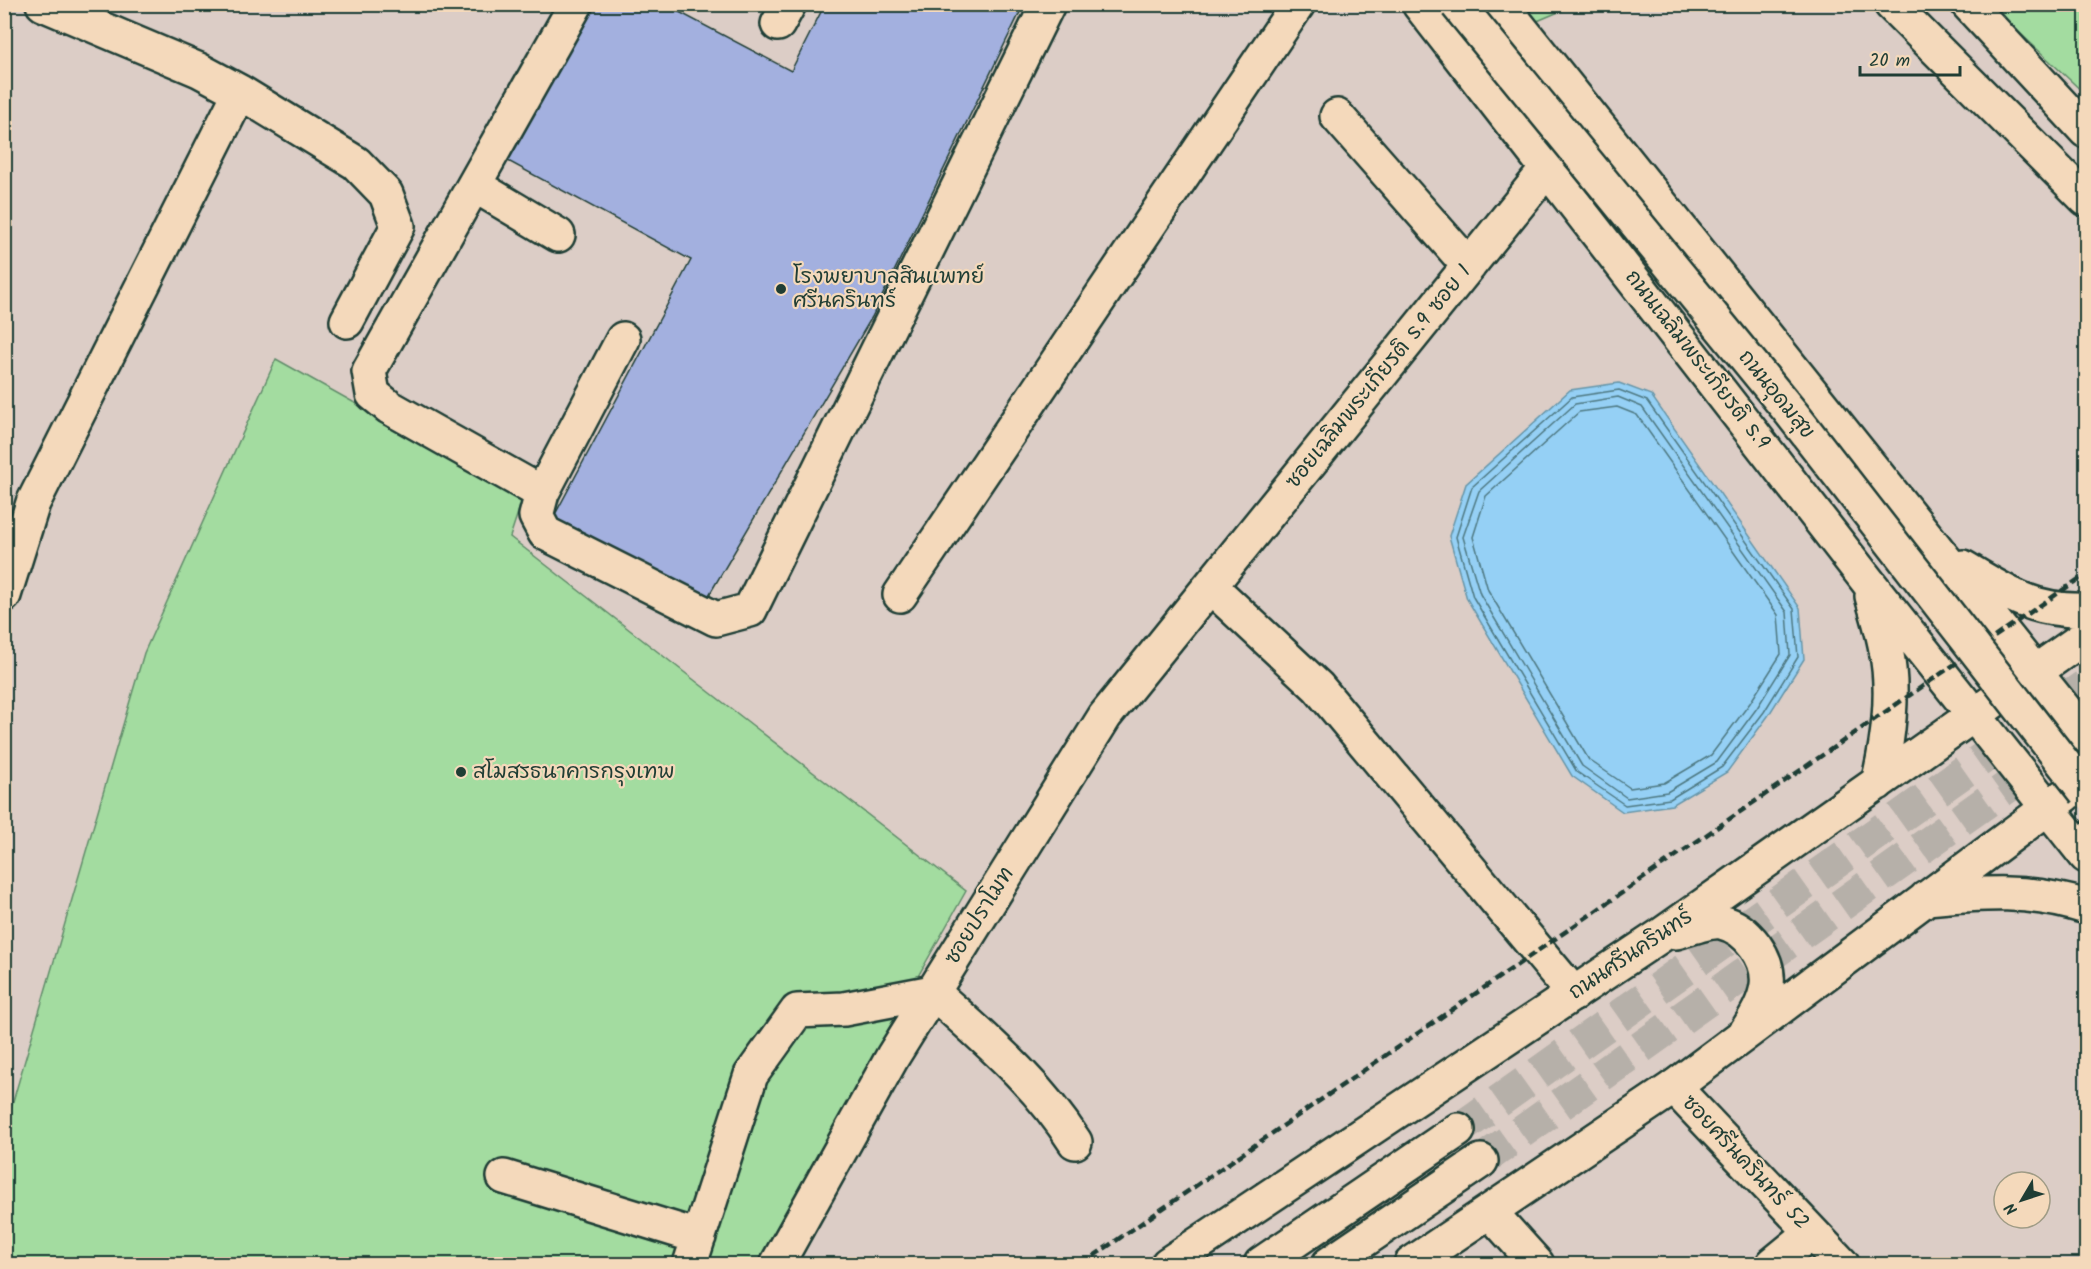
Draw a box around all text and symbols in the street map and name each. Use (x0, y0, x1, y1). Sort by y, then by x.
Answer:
scale bar (1860, 39, 1960, 77)
text: 20 m (1869, 47, 1910, 76)
street label: ซอยเฉลิมพระเกียรติ ร.9 ซอย 1 (1278, 258, 1480, 496)
place label: โรงพยาบาลสินแพทย์ ศรีนครินทร์ (793, 261, 984, 318)
street label: ถนนเฉลิมพระเกียรติ ร.9 (1616, 263, 1778, 457)
marker: โรงพยาบาลสินแพทย์ ศรีนครินทร์ (774, 282, 788, 296)
street label: ถนนอุดมสุข (1729, 343, 1823, 447)
place label: สโมสรธนาคารกรุงเทพ (473, 756, 675, 789)
marker: สโมสรธนาคารกรุงเทพ (454, 765, 468, 779)
street label: ซอยปราโมท (937, 860, 1023, 972)
street label: ถนนศรีนครินทร์ (1562, 901, 1700, 1009)
street label: ซอยศรีนครินทร์ 52 (1673, 1088, 1817, 1238)
north arrow (1992, 1170, 2052, 1230)
text: N (1999, 1197, 2024, 1220)

